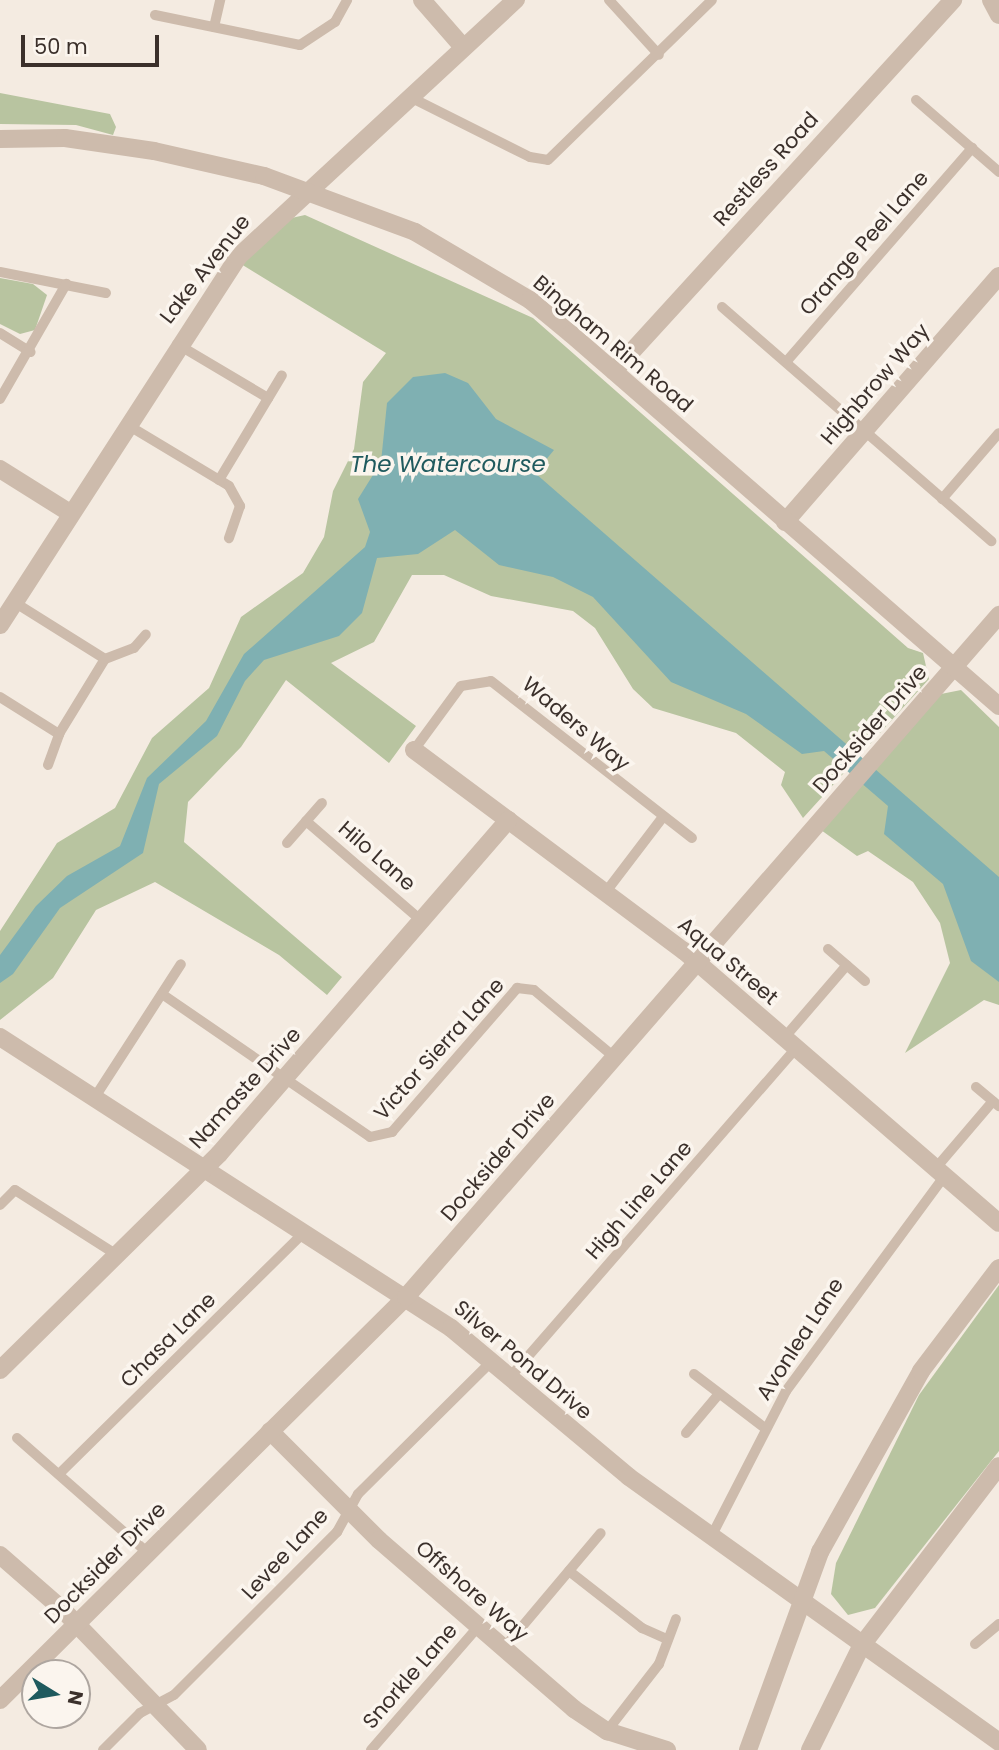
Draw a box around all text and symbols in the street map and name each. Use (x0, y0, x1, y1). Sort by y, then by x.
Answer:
scale bar (24, 21, 163, 65)
text: 50 m (34, 32, 88, 61)
street label: Restless Road (708, 107, 824, 231)
street label: Orange Peel Lane (794, 165, 934, 321)
street label: Lake Avenue (155, 209, 255, 329)
street label: Bingham Rim Road (528, 270, 698, 418)
street label: Highbrow Way (816, 318, 934, 450)
water label: The Watercourse (350, 450, 546, 478)
street label: Docksider Drive (808, 660, 932, 798)
street label: Waders Way (517, 672, 635, 776)
street label: Hilo Lane (333, 816, 421, 896)
street label: Aqua Street (673, 912, 783, 1010)
street label: Victor Sierra Lane (369, 973, 509, 1125)
street label: Namaste Drive (184, 1022, 306, 1154)
street label: Docksider Drive (436, 1088, 560, 1226)
street label: High Line Lane (581, 1136, 697, 1264)
street label: Avonlea Lane (751, 1273, 849, 1405)
street label: Chasa Lane (115, 1287, 221, 1393)
street label: Silver Pond Drive (449, 1295, 597, 1425)
street label: Docksider Drive (39, 1497, 171, 1629)
street label: Levee Lane (236, 1503, 334, 1605)
street label: Offshore Way (410, 1535, 534, 1647)
street label: Snorkle Lane (357, 1618, 463, 1734)
north arrow (21, 1659, 91, 1729)
text: N (61, 1688, 90, 1707)

